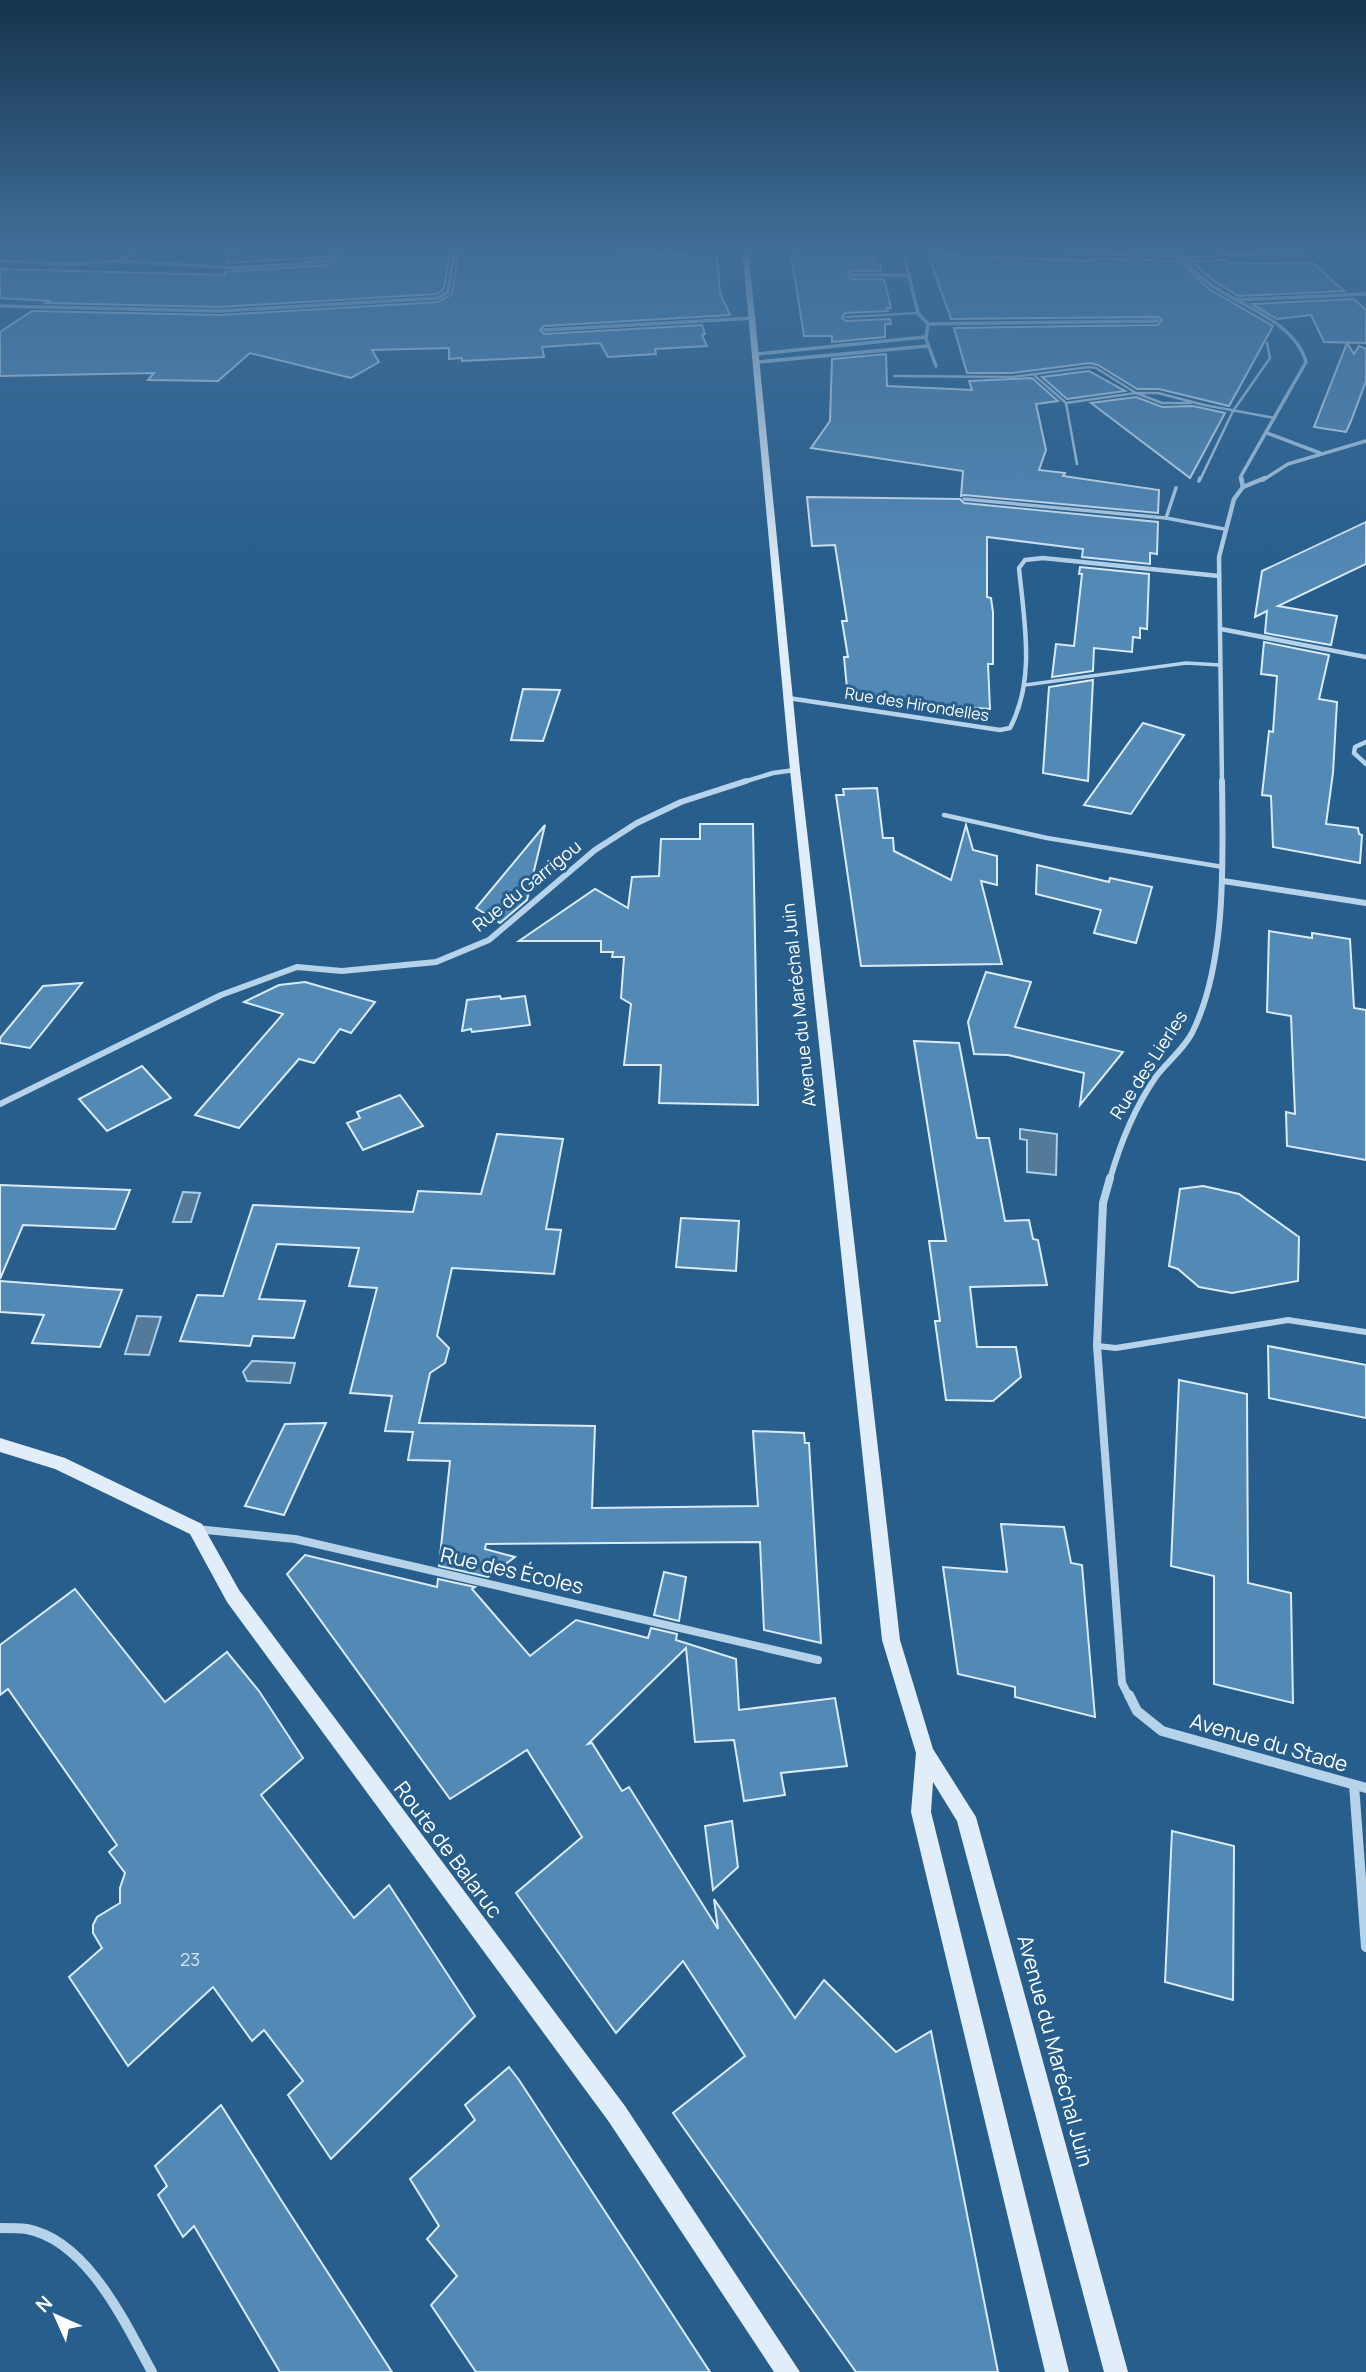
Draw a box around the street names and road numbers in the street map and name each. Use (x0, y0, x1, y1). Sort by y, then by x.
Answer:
street label: Rue des Hirondelles (843, 682, 991, 726)
street label: Rue du Garrigou (467, 834, 586, 936)
street label: Avenue du Maréchal Juin (775, 902, 821, 1108)
street label: Rue des Lierles (1104, 1006, 1192, 1123)
street label: Rue des Écoles (438, 1540, 587, 1600)
street label: Avenue du Stade (1187, 1706, 1351, 1778)
street label: Route de Balaruc (388, 1775, 509, 1923)
street label: Avenue du Maréchal Juin (1012, 1932, 1100, 2170)

